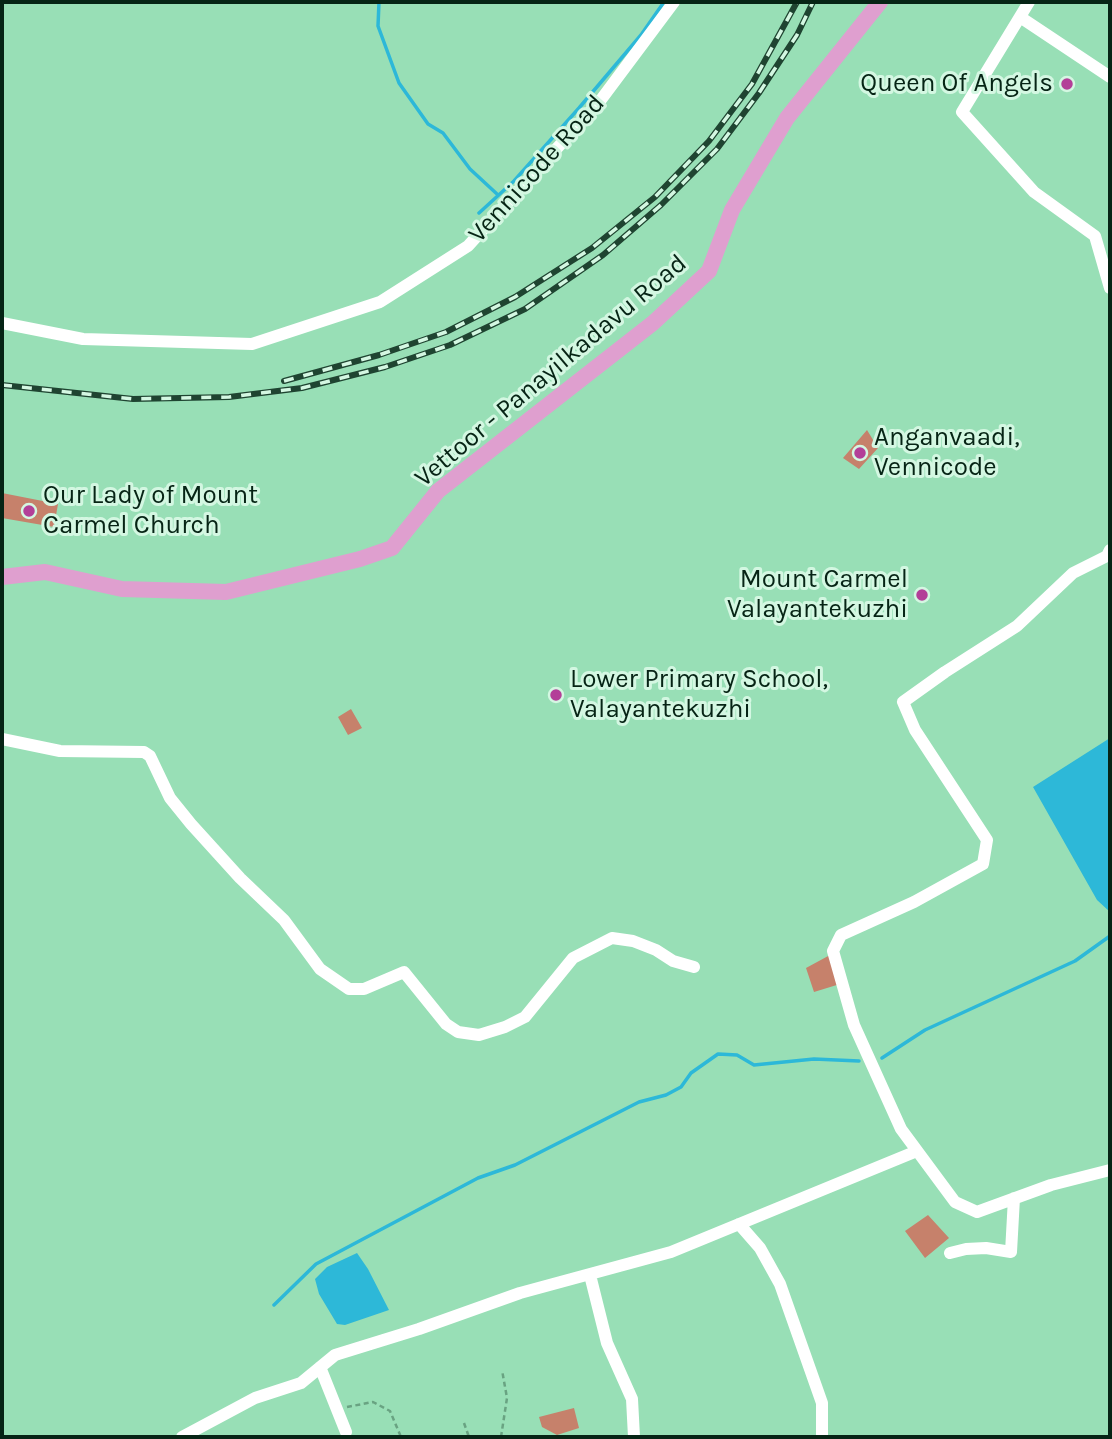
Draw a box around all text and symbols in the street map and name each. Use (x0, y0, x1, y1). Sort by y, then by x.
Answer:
place label: Queen Of Angels (860, 68, 1053, 100)
marker: Queen Of Angels (1059, 76, 1075, 92)
street label: Vennicode Road (462, 88, 612, 250)
street label: Vettoor - Panayilkadavu Road (409, 248, 693, 494)
place label: Anganvaadi, Vennicode (874, 422, 1020, 484)
marker: Anganvaadi, Vennicode (852, 445, 868, 461)
place label: Our Lady of Mount Carmel Church (43, 480, 258, 542)
marker: Our Lady of Mount Carmel Church (21, 503, 37, 519)
place label: Mount Carmel Valayantekuzhi (727, 564, 908, 626)
marker: Mount Carmel Valayantekuzhi (914, 587, 930, 603)
place label: Lower Primary School, Valayantekuzhi (570, 664, 828, 726)
marker: Lower Primary School, Valayantekuzhi (548, 687, 564, 703)

